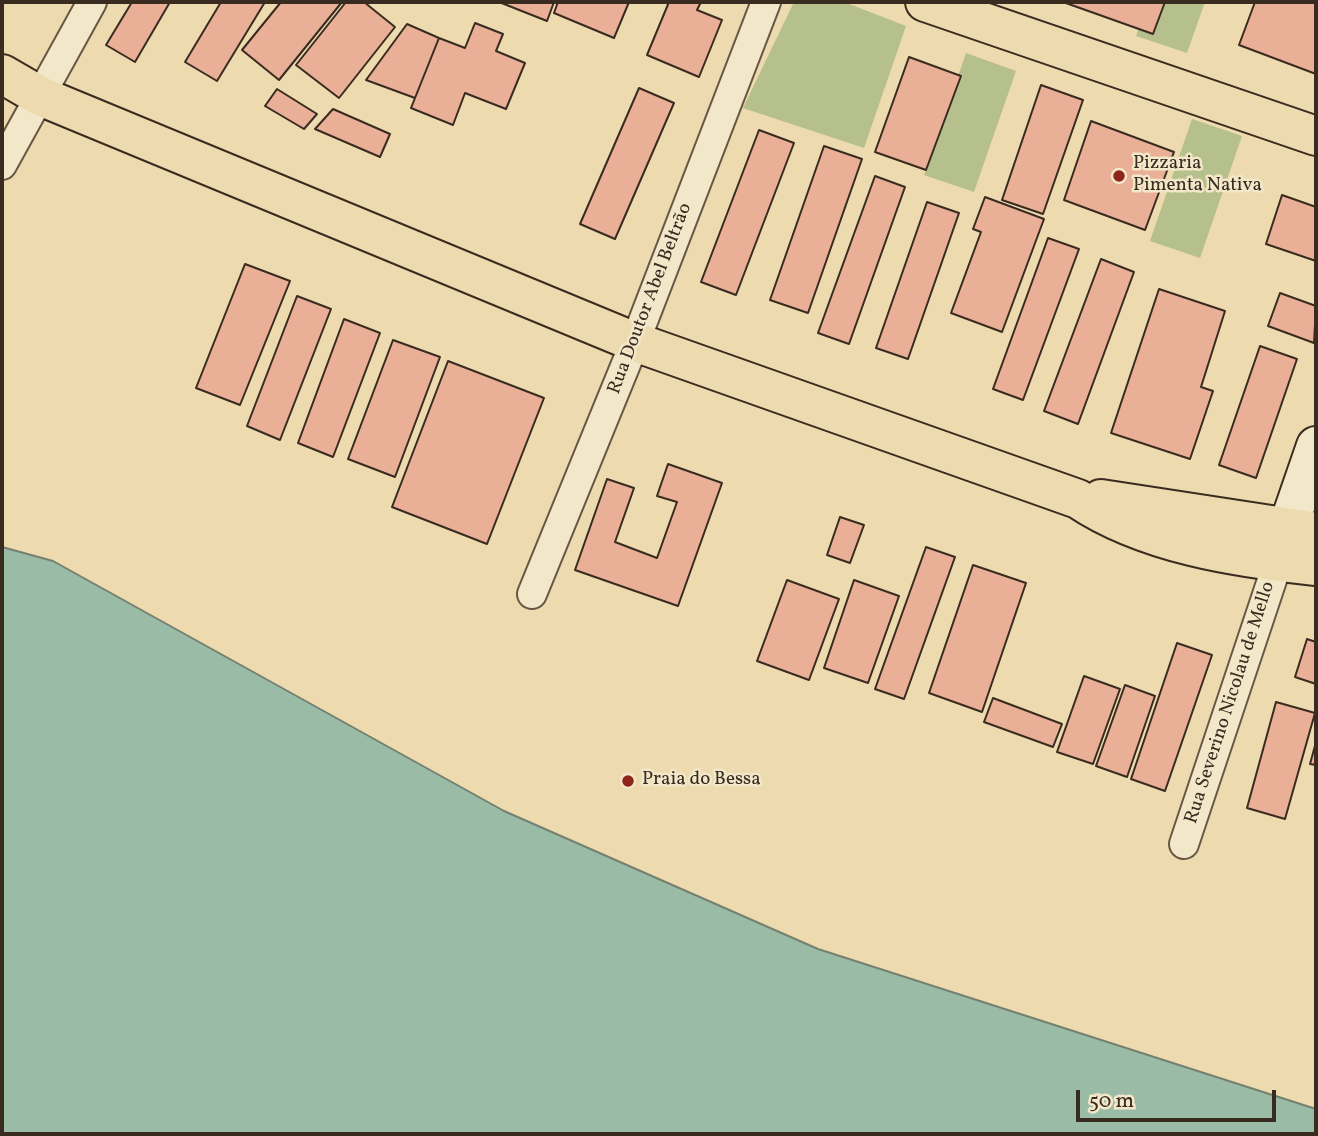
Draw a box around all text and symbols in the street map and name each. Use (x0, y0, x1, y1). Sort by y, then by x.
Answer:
place label: Pizzaria Pimenta Nativa (1133, 154, 1262, 198)
marker: Pizzaria Pimenta Nativa (1111, 168, 1127, 184)
street label: Rua Doutor Abel Beltrão (604, 200, 698, 398)
street label: Rua Severino Nicolau de Mello (1181, 579, 1281, 827)
place label: Praia do Bessa (642, 770, 761, 792)
marker: Praia do Bessa (620, 773, 636, 789)
scale bar (1080, 1076, 1280, 1120)
text: 50 m (1089, 1087, 1134, 1116)

